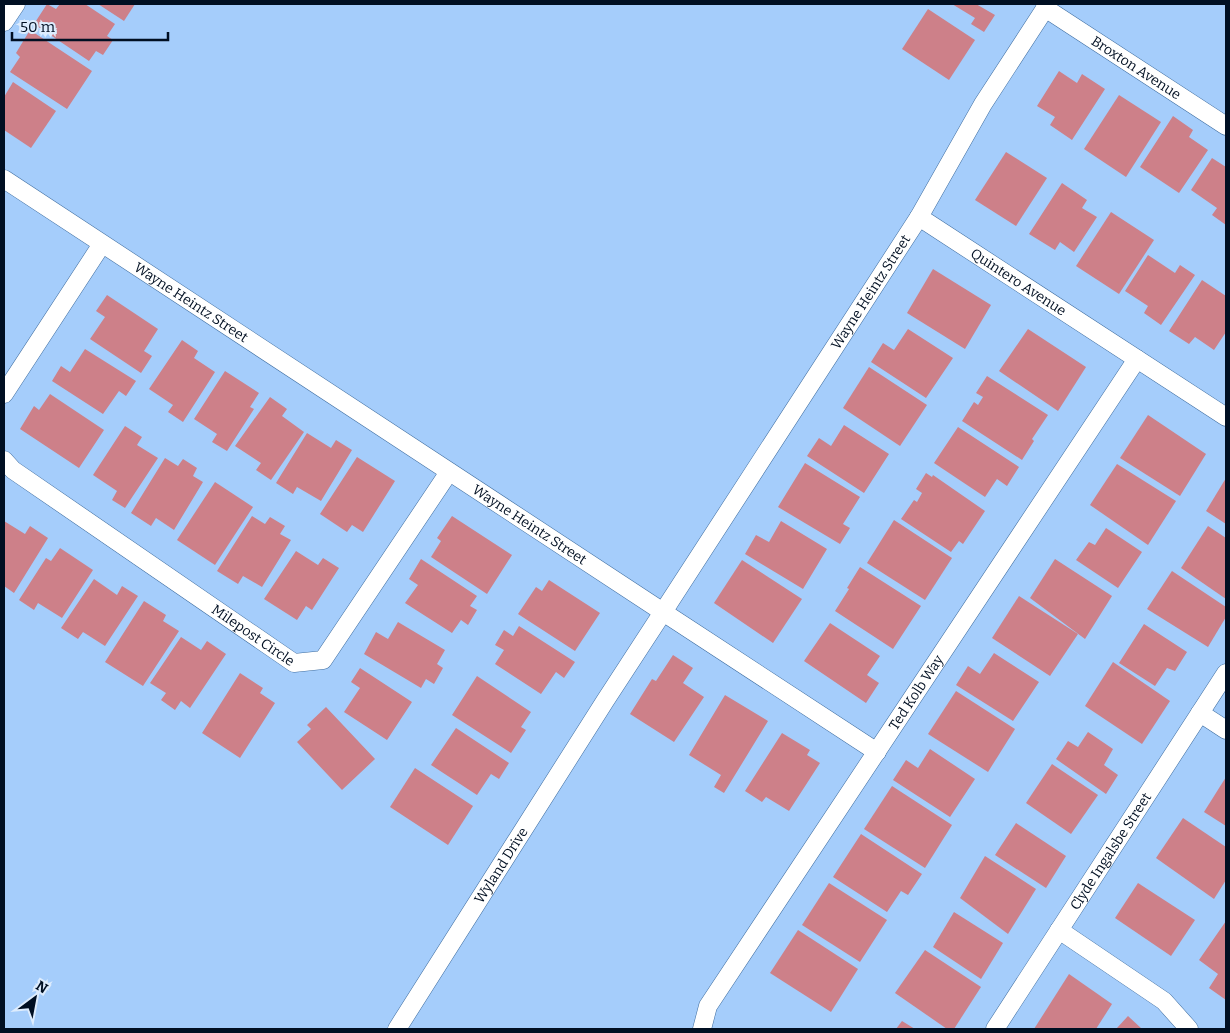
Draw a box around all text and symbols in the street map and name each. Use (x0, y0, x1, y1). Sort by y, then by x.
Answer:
scale bar (12, 10, 169, 42)
text: 50 m (20, 18, 56, 36)
street label: Broxton Avenue (1088, 32, 1184, 103)
street label: Wayne Heintz Street (827, 231, 914, 352)
street label: Quintero Avenue (968, 245, 1070, 319)
street label: Wayne Heintz Street (131, 258, 251, 346)
street label: Wayne Heintz Street (469, 481, 590, 568)
street label: Milepost Circle (209, 601, 298, 669)
street label: Ted Kolb Way (885, 651, 947, 733)
street label: Clyde Ingalsbe Street (1066, 789, 1155, 913)
street label: Wyland Drive (470, 824, 531, 906)
north arrow (10, 973, 60, 1023)
text: N (33, 977, 51, 998)

